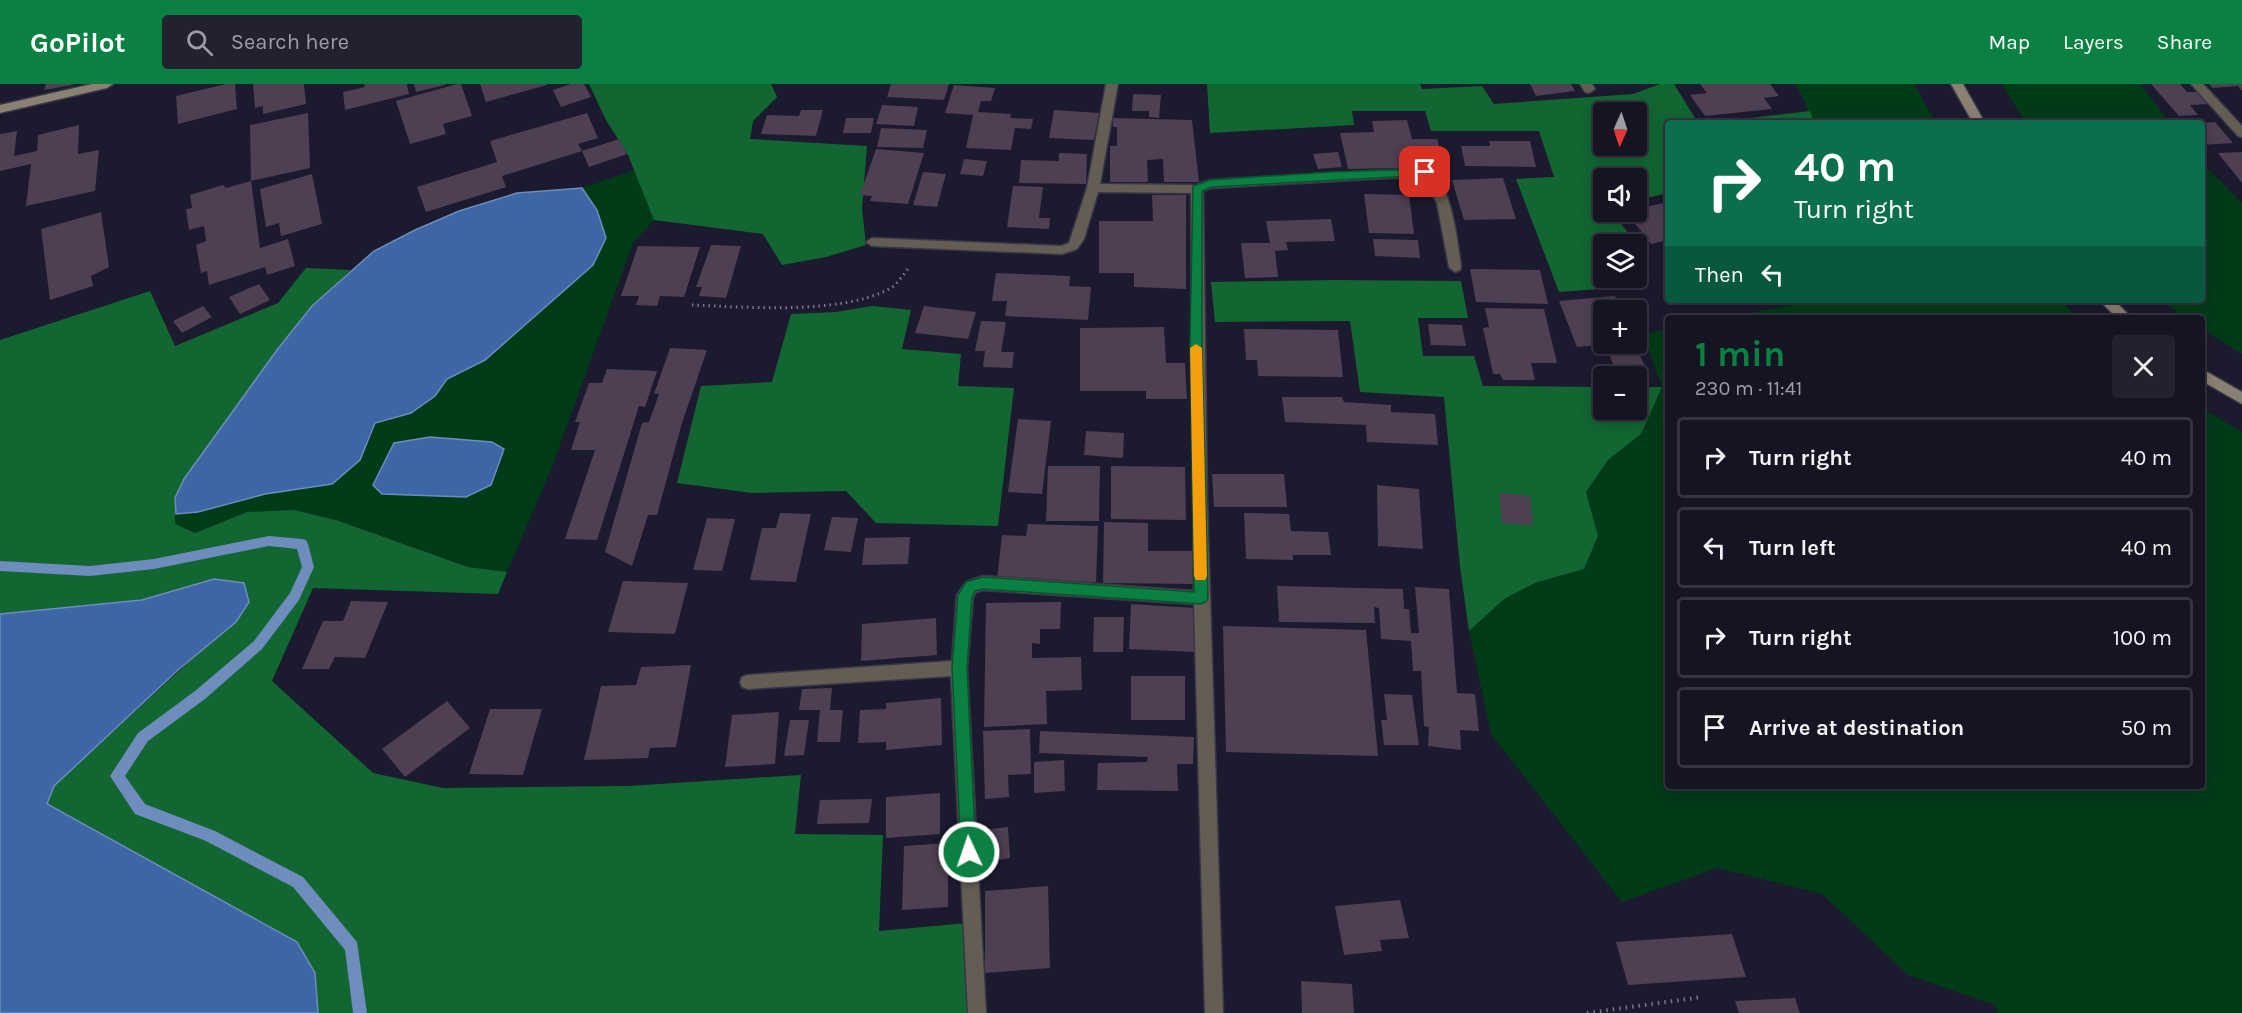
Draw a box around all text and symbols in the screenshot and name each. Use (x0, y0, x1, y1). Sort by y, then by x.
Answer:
search box (162, 15, 582, 69)
text: GoPilot (30, 26, 126, 59)
icon: search (183, 26, 216, 59)
text: Search here (231, 29, 349, 55)
text: Map (1988, 30, 2030, 54)
text: Layers (2063, 30, 2124, 54)
text: Share (2157, 30, 2212, 54)
north arrow (1593, 102, 1647, 156)
map controls (1593, 102, 1647, 420)
text: 40 m (1794, 142, 1896, 192)
icon: right (1695, 144, 1773, 222)
pin (1399, 146, 1450, 197)
icon: arrive (1408, 155, 1441, 188)
button: sound (1593, 168, 1647, 222)
text: Turn right (1794, 193, 1914, 225)
button: layers (1593, 234, 1647, 288)
icon: left (1756, 258, 1789, 291)
text: Then (1695, 262, 1744, 288)
button: + (1593, 300, 1647, 354)
text: 1 min (1695, 333, 1785, 375)
button: close (2112, 335, 2175, 398)
button: − (1593, 366, 1647, 420)
text: 230 m · 11:41 (1695, 377, 1802, 400)
icon: right (1698, 441, 1731, 474)
text: Turn right (1749, 445, 1852, 471)
text: 40 m (2121, 445, 2172, 471)
icon: left (1698, 531, 1731, 564)
text: Turn left (1749, 535, 1836, 561)
text: 40 m (2121, 535, 2172, 561)
icon: right (1698, 621, 1731, 654)
text: Turn right (1749, 625, 1852, 651)
text: 100 m (2113, 625, 2172, 651)
icon: arrive (1698, 711, 1731, 744)
text: Arrive at destination (1749, 715, 1964, 741)
text: 50 m (2121, 715, 2172, 741)
position arrow (937, 820, 1001, 884)

